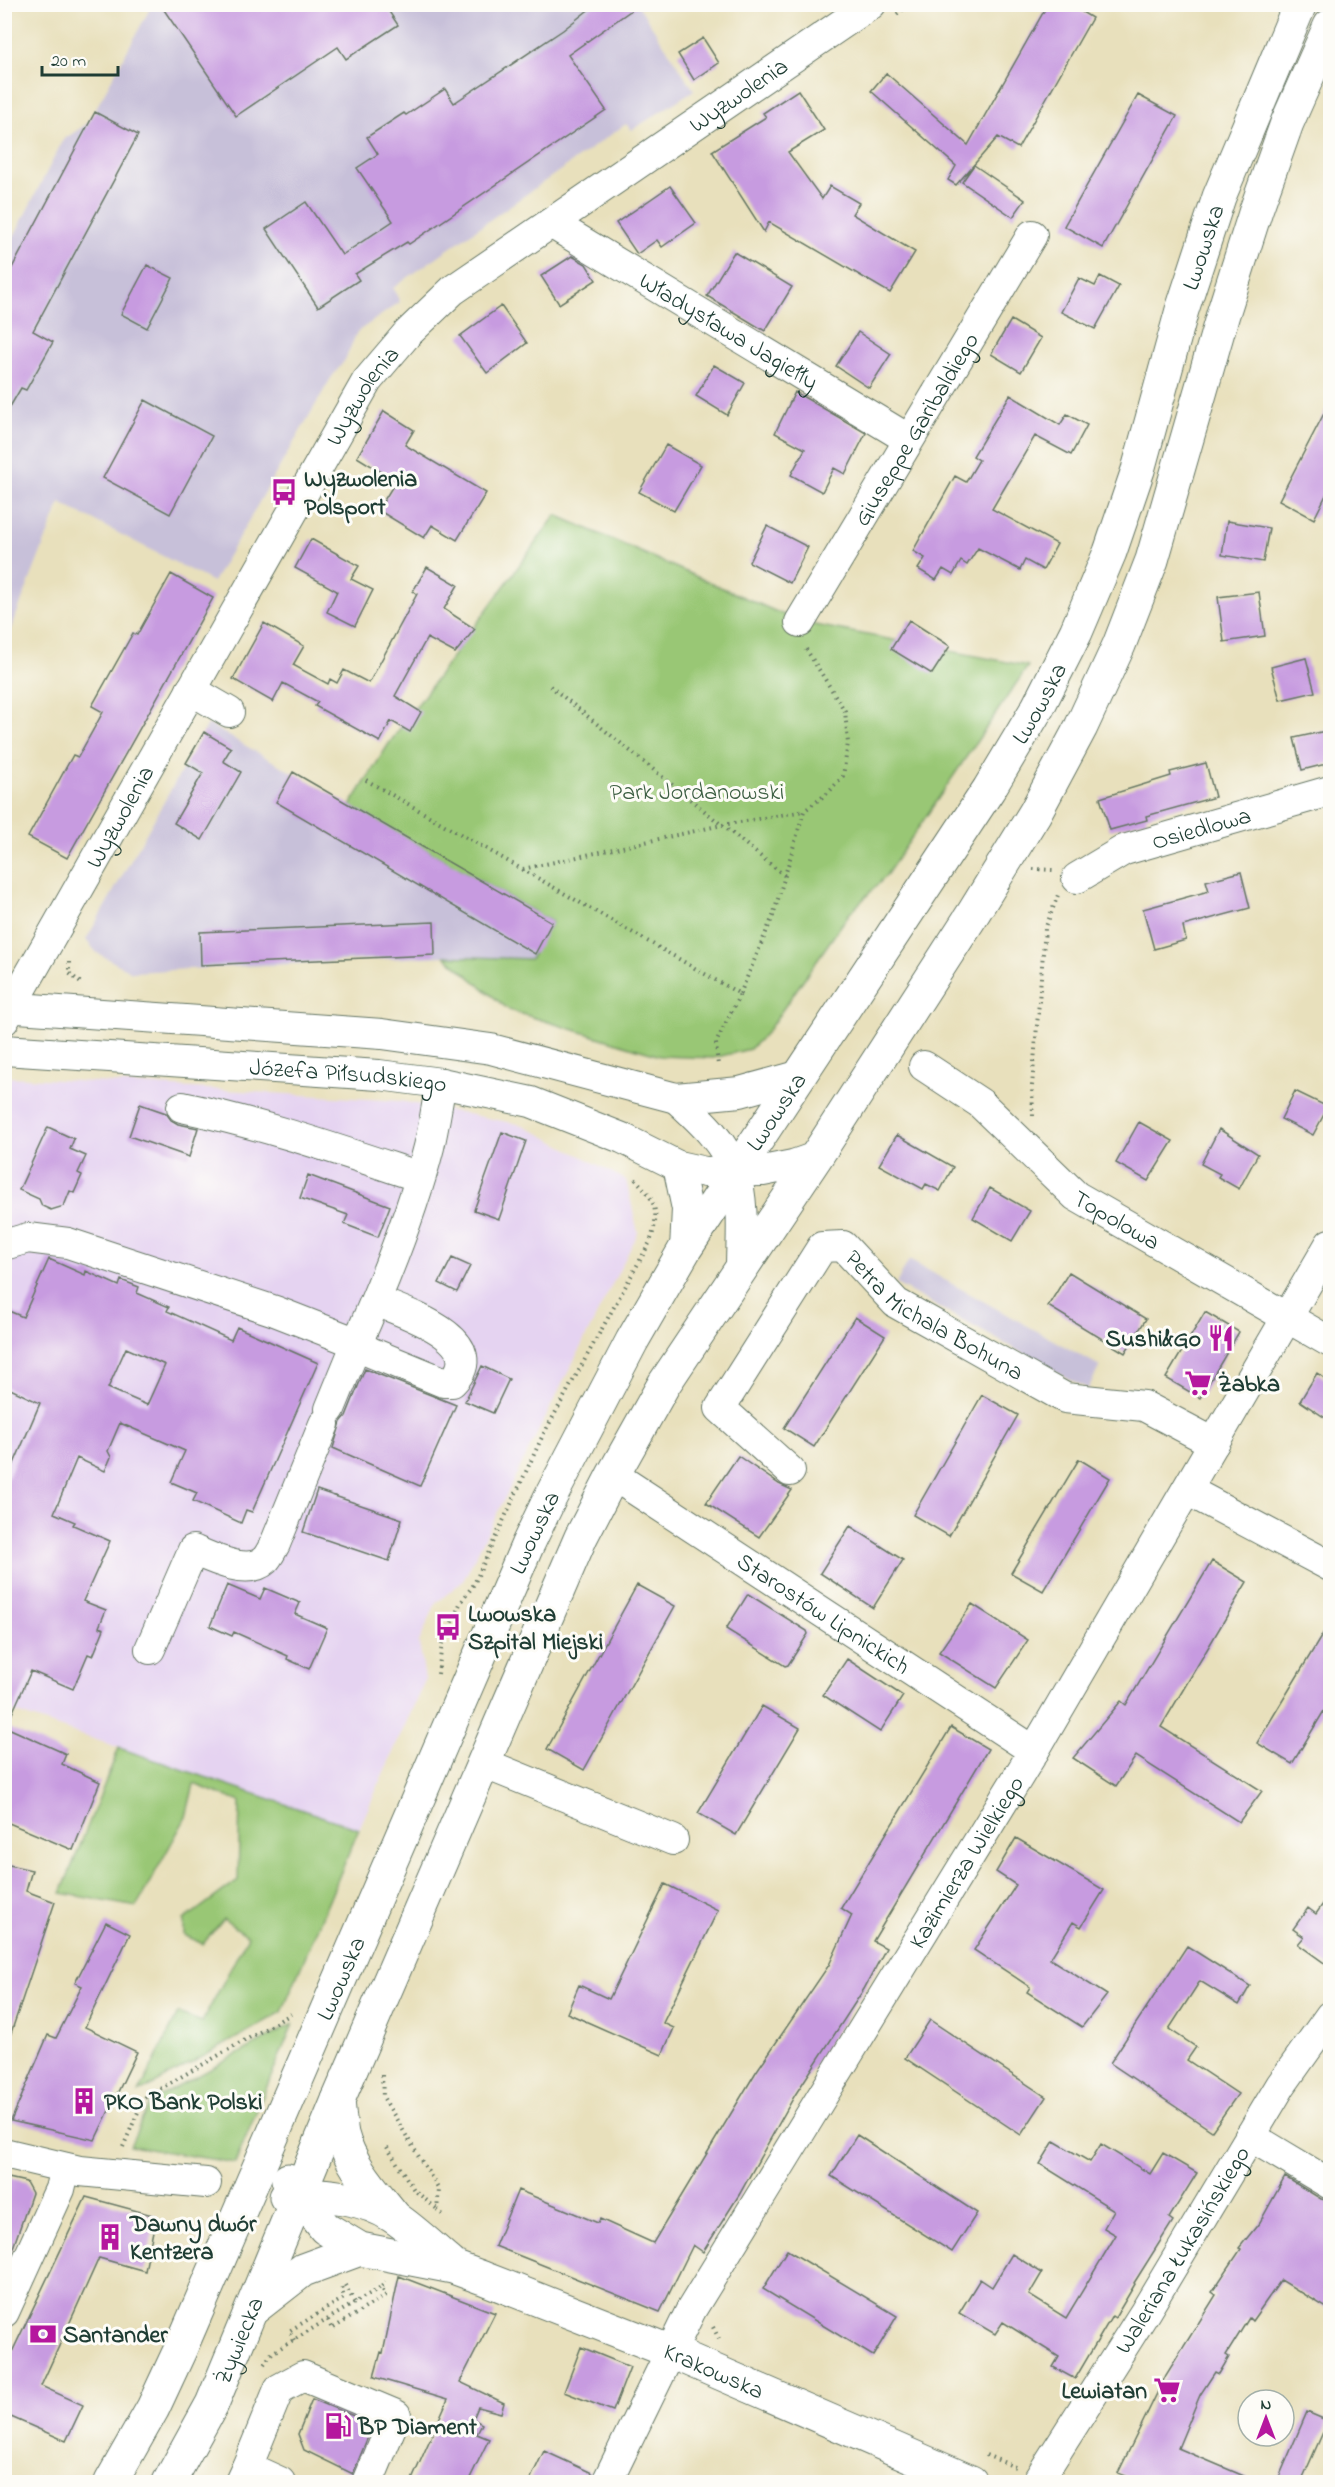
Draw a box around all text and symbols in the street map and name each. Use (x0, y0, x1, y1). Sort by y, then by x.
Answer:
scale bar (42, 39, 118, 77)
text: 20 m (51, 49, 86, 75)
street label: Wyzwolenia (683, 50, 796, 143)
street label: Lwowska (1175, 200, 1235, 295)
street label: Władysława Jagiełły (631, 265, 824, 401)
street label: Giuseppe Garibaldiego (846, 327, 989, 534)
street label: Wyzwolenia (319, 340, 409, 453)
place label: Wyzwolenia Polsport (304, 463, 417, 526)
bus stop icon: Wyzwolenia Polsport (269, 477, 299, 507)
street label: Lwowska (1004, 657, 1078, 752)
street label: Wyzwolenia (79, 760, 165, 876)
park label: Park Jordanowski (610, 776, 784, 811)
street label: Osiedlowa (1148, 799, 1256, 861)
street label: Józefa Piłsudskiego (248, 1051, 448, 1104)
street label: Lwowska (739, 1066, 817, 1159)
street label: Topolowa (1066, 1183, 1166, 1261)
street label: Petra Michala Bohuna (835, 1243, 1029, 1391)
place label: Sushi&Go (1106, 1323, 1201, 1358)
restaurant icon: Sushi&Go (1206, 1323, 1236, 1353)
supermarket icon: Żabka (1183, 1368, 1213, 1398)
place label: Żabka (1218, 1368, 1280, 1403)
street label: Lwowska (502, 1486, 571, 1580)
street label: Starostów Lipnickich (729, 1546, 916, 1685)
place label: Lwowska Szpital Miejski (468, 1598, 603, 1661)
bus stop icon: Lwowska Szpital Miejski (433, 1612, 463, 1642)
street label: Kazimierza Wielkiego (902, 1770, 1034, 1956)
street label: Lwowska (309, 1932, 376, 2027)
building icon: PKO Bank Polski (69, 2086, 99, 2116)
place label: PKO Bank Polski (104, 2086, 263, 2121)
street label: Waleriana Łukasińskiego (1108, 2140, 1260, 2362)
place label: Dawny dwór Kentzera (129, 2208, 257, 2271)
building icon: Dawny dwór Kentzera (95, 2222, 125, 2252)
street label: Żywiecka (207, 2292, 274, 2390)
bank icon: Santander (28, 2319, 58, 2349)
place label: Santander (63, 2319, 168, 2354)
street label: Krakowska (657, 2336, 769, 2410)
place label: Lewiatan (1061, 2375, 1147, 2410)
supermarket icon: Lewiatan (1152, 2375, 1182, 2405)
north arrow (1236, 2388, 1296, 2448)
text: N (1261, 2393, 1272, 2417)
fuel station icon: BP Diament (323, 2411, 353, 2441)
place label: BP Diament (357, 2411, 478, 2446)

